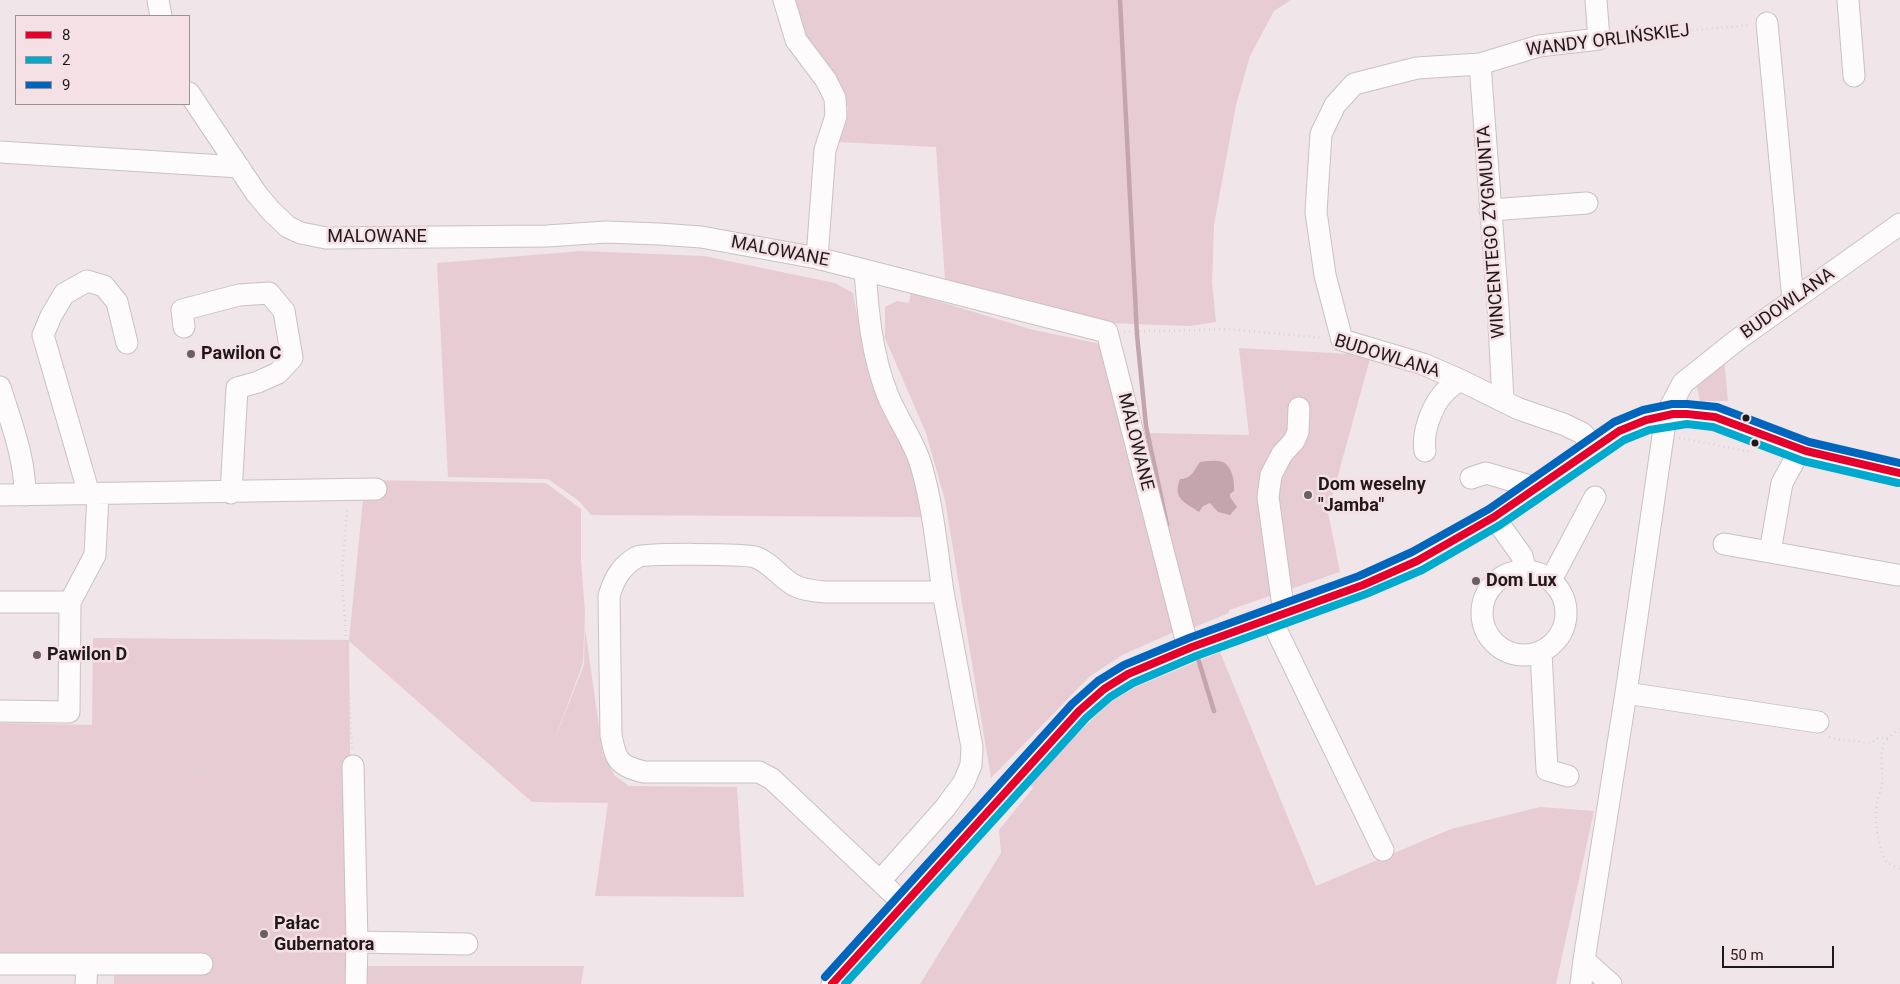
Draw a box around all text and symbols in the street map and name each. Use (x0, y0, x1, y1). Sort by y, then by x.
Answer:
legend (15, 15, 190, 105)
street label: WANDY ORLIŃSKIEJ (1525, 20, 1691, 62)
text: 8 (62, 26, 70, 44)
text: 2 (62, 51, 70, 69)
text: 9 (62, 76, 70, 94)
street label: WINCENTEGO ZYGMUNTA (1474, 125, 1510, 339)
street label: MALOWANE (327, 226, 427, 248)
street label: MALOWANE (729, 232, 831, 272)
street label: BUDOWLANA (1737, 264, 1839, 344)
street label: BUDOWLANA (1332, 331, 1442, 383)
place label: Pawilon C (201, 343, 281, 365)
marker: Pawilon C (185, 348, 197, 360)
street label: MALOWANE (1112, 391, 1158, 493)
unlabelled marker (1741, 413, 1751, 423)
unlabelled marker (1750, 438, 1760, 448)
place label: Dom weselny "Jamba" (1318, 474, 1426, 516)
marker: Dom weselny "Jamba" (1302, 489, 1314, 501)
place label: Dom Lux (1486, 570, 1557, 592)
marker: Dom Lux (1470, 575, 1482, 587)
place label: Pawilon D (47, 644, 127, 666)
marker: Pawilon D (31, 649, 43, 661)
place label: Pałac Gubernatora (274, 913, 374, 956)
marker: Pałac Gubernatora (258, 928, 270, 940)
scale bar (1725, 936, 1838, 968)
text: 50 m (1730, 946, 1764, 964)

